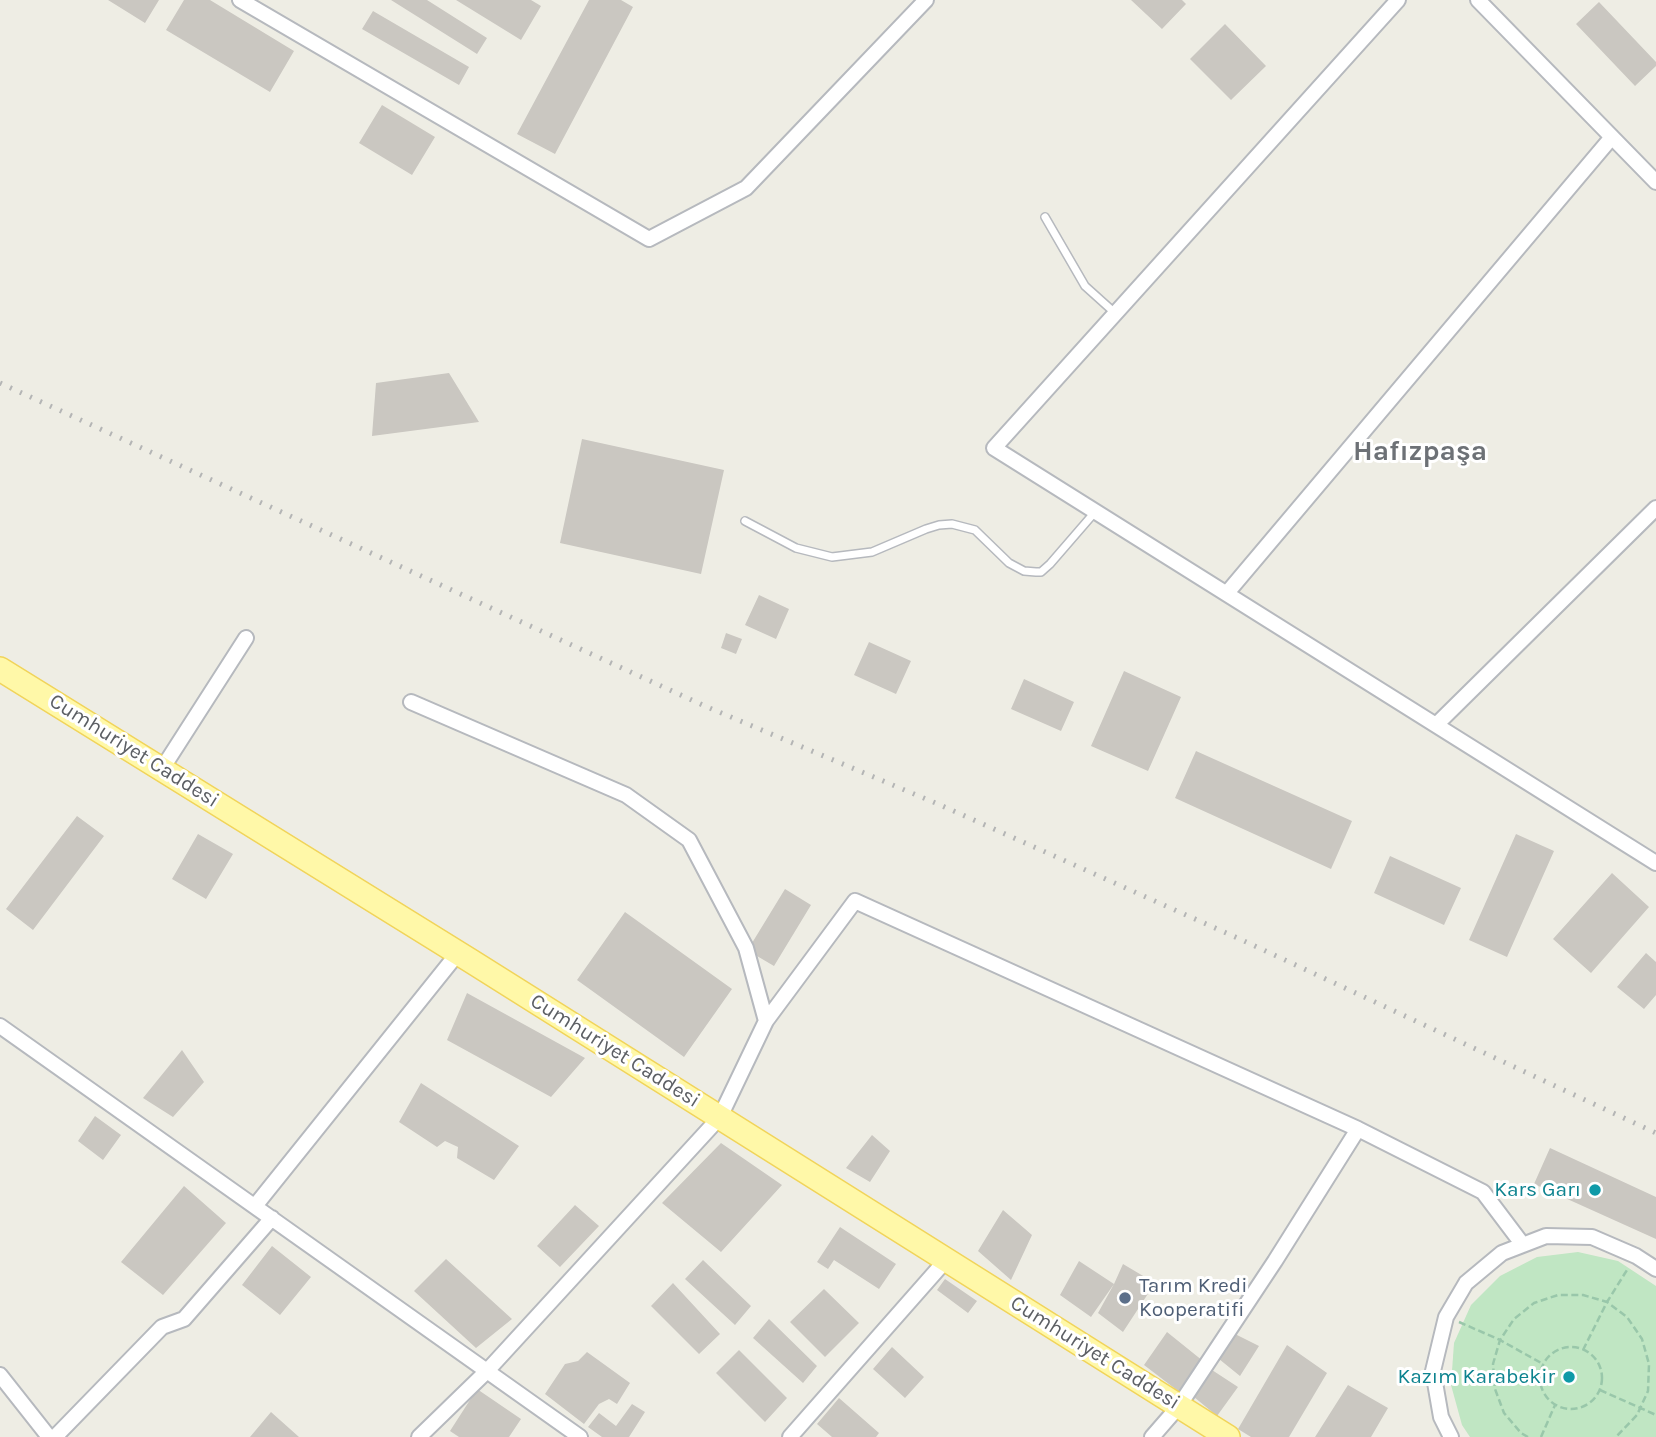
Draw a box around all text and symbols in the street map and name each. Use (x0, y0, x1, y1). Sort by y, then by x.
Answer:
district label: Hafızpaşa (1353, 435, 1487, 469)
street label: Cumhuriyet Caddesi (45, 689, 223, 813)
street label: Cumhuriyet Caddesi (526, 989, 704, 1113)
place label: Kars Garı (1494, 1177, 1581, 1203)
marker: Kars Garı (1587, 1182, 1603, 1198)
place label: Tarım Kredi Kooperatifi (1139, 1273, 1248, 1323)
marker: Tarım Kredi Kooperatifi (1117, 1290, 1133, 1306)
street label: Cumhuriyet Caddesi (1006, 1291, 1184, 1415)
place label: Kazım Karabekir (1397, 1364, 1555, 1390)
marker: Kazım Karabekir (1561, 1369, 1577, 1385)

